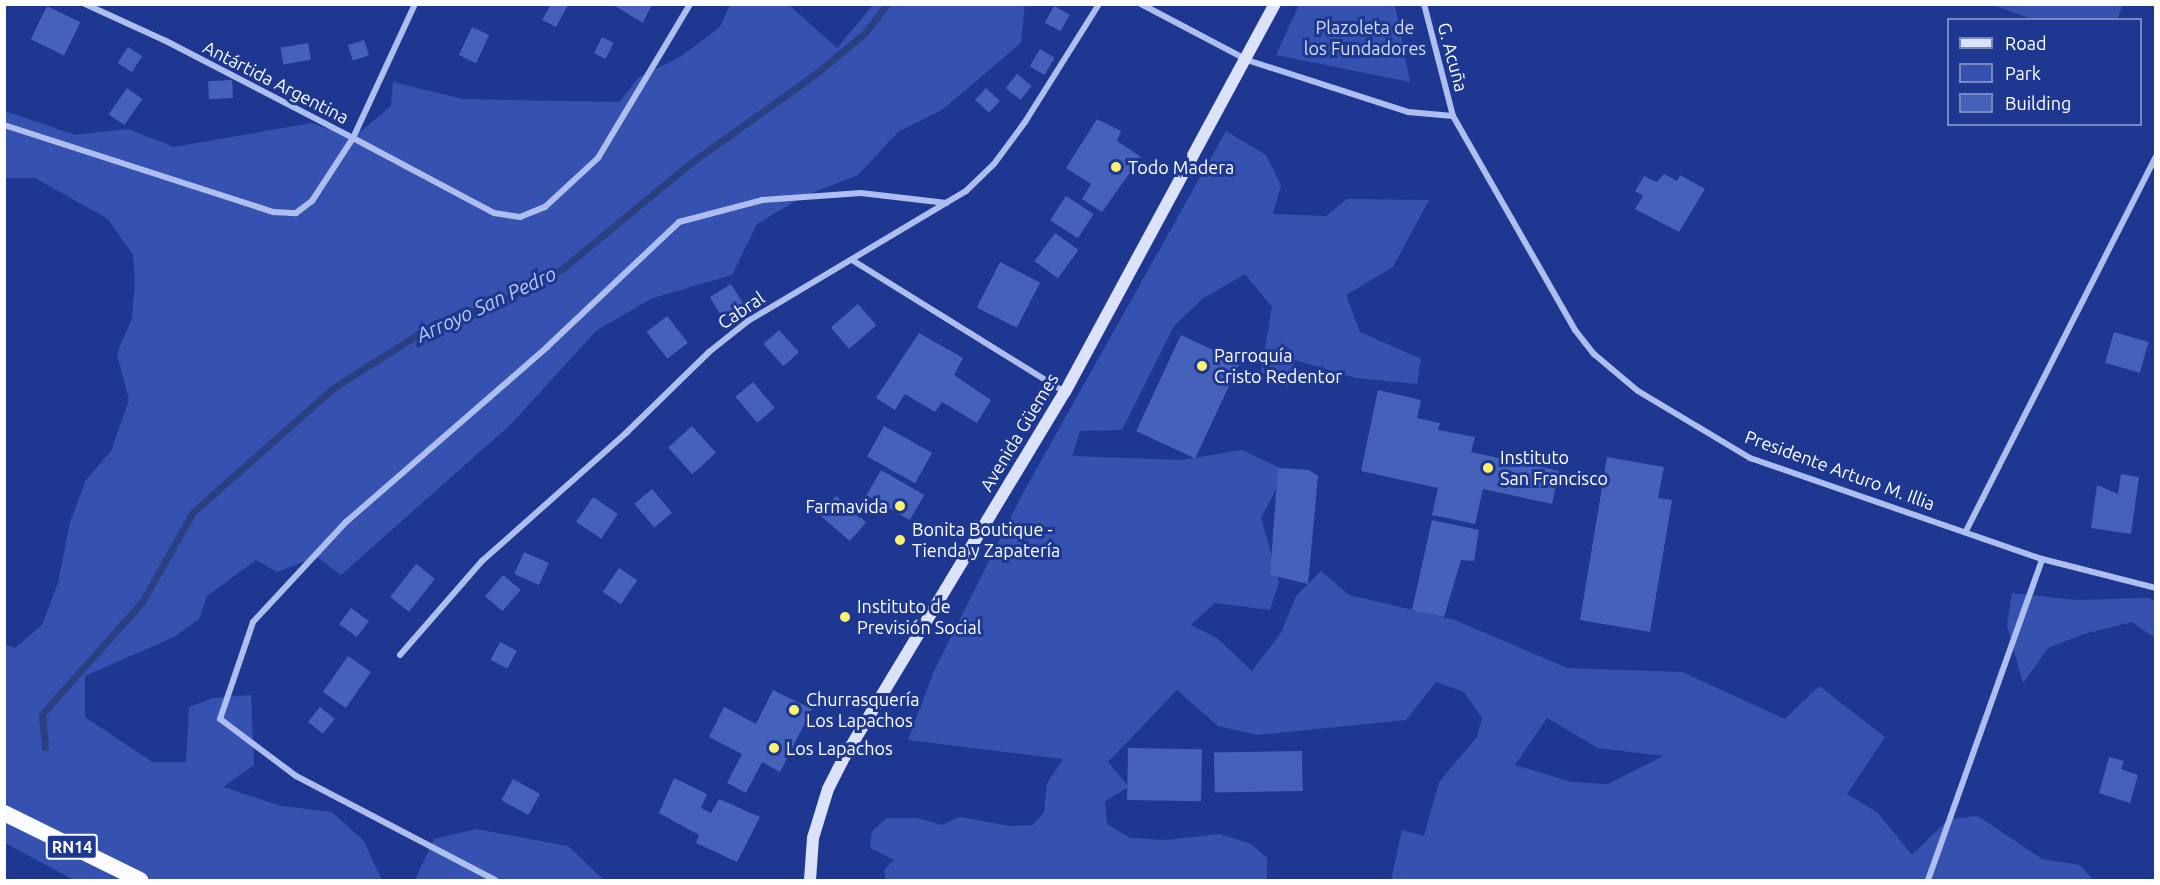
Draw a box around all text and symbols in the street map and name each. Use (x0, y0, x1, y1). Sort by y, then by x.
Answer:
park label: Plazoleta de los Fundadores (1304, 17, 1426, 60)
legend (1947, 18, 2142, 126)
street label: G. Acuña (1433, 20, 1473, 94)
text: Road (2005, 33, 2047, 53)
street label: Antártida Argentina (200, 36, 352, 128)
text: Park (2005, 63, 2041, 83)
text: Building (2005, 93, 2071, 113)
place label: Todo Madera (1128, 156, 1234, 178)
marker: Todo Madera (1109, 160, 1123, 174)
water label: Arroyo San Pedro (412, 261, 560, 347)
street label: Cabral (714, 287, 768, 333)
place label: Parroquía Cristo Redentor (1214, 345, 1342, 388)
marker: Parroquía Cristo Redentor (1195, 359, 1209, 373)
street label: Avenida Güemes (975, 369, 1063, 495)
street label: Presidente Arturo M. Illia (1742, 426, 1938, 514)
place label: Instituto San Francisco (1500, 447, 1608, 490)
marker: Instituto San Francisco (1481, 461, 1495, 475)
place label: Farmavida (805, 495, 888, 517)
marker: Farmavida (893, 499, 907, 513)
place label: Bonita Boutique - Tienda y Zapatería (912, 519, 1060, 562)
marker: Bonita Boutique - Tienda y Zapatería (893, 533, 907, 547)
place label: Instituto de Previsión Social (857, 596, 981, 638)
marker: Instituto de Previsión Social (838, 610, 852, 624)
place label: Churrasquería Los Lapachos (806, 689, 919, 732)
marker: Churrasquería Los Lapachos (787, 703, 801, 717)
place label: Los Lapachos (786, 737, 893, 759)
marker: Los Lapachos (767, 741, 781, 755)
road number: RN14 (45, 834, 99, 860)

